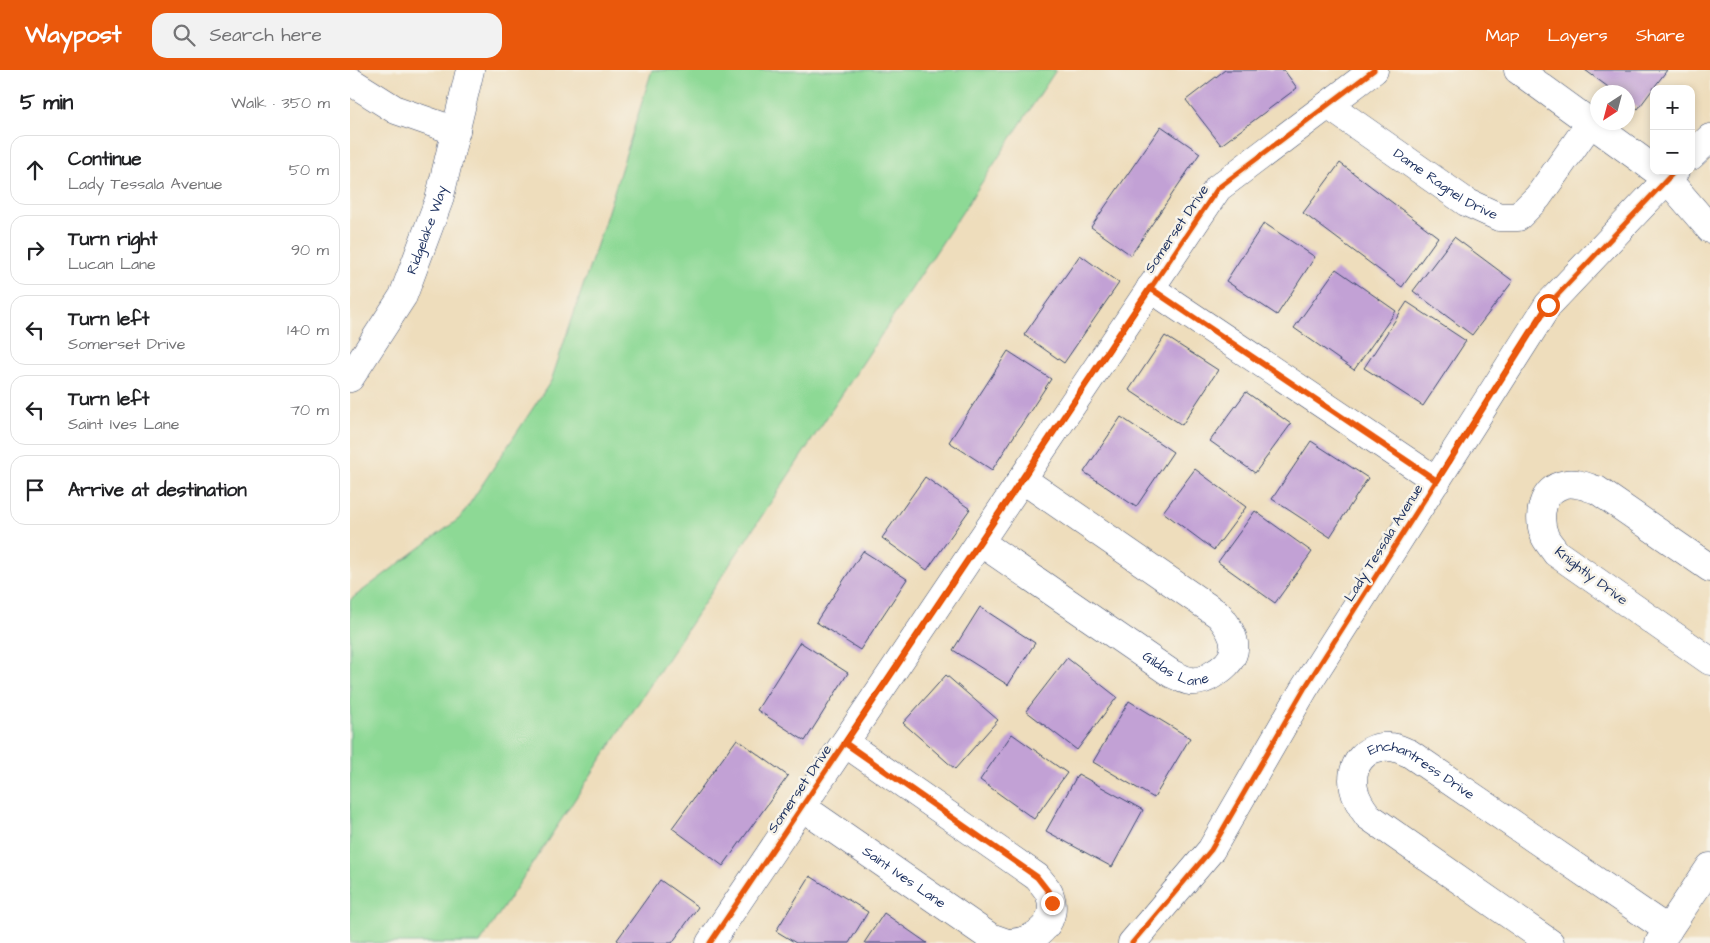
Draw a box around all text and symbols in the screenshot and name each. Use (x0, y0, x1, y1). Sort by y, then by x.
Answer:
search box (152, 13, 502, 58)
text: Waypost (25, 18, 122, 52)
icon: search (170, 21, 198, 49)
text: Search here (210, 22, 322, 49)
text: Map (1485, 23, 1519, 48)
text: Layers (1547, 23, 1608, 48)
text: Share (1636, 23, 1685, 48)
north arrow (1590, 85, 1635, 130)
map controls (1650, 85, 1695, 175)
button: + (1650, 85, 1695, 130)
text: 5 min (20, 88, 73, 117)
text: Walk · 350 m (231, 92, 330, 114)
button: − (1650, 130, 1695, 175)
street label: Dame Ragnel Drive (1389, 144, 1501, 225)
text: Continue (68, 146, 142, 173)
icon: ahead (21, 156, 49, 184)
text: 50 m (289, 159, 329, 181)
text: Lady Tessala Avenue (68, 173, 222, 195)
street label: Somerset Drive (1140, 180, 1214, 277)
street label: Ridgelake Way (402, 183, 452, 277)
text: Turn right (68, 226, 157, 253)
icon: right (21, 236, 49, 264)
text: 90 m (291, 239, 329, 261)
text: Lucan Lane (68, 253, 156, 275)
route start (1537, 294, 1560, 317)
text: Turn left (68, 306, 149, 333)
icon: left (21, 316, 49, 344)
text: 140 m (287, 319, 329, 341)
text: Somerset Drive (68, 333, 185, 355)
text: Turn left (68, 386, 149, 413)
icon: left (21, 396, 49, 424)
text: 70 m (290, 399, 329, 421)
text: Saint Ives Lane (68, 413, 179, 435)
icon: arrive (21, 476, 49, 504)
text: Arrive at destination (68, 477, 247, 504)
street label: Lady Tessala Avenue (1340, 480, 1429, 606)
street label: Knightly Drive (1550, 542, 1632, 610)
street label: Gildas Lane (1138, 646, 1212, 691)
street label: Enchantress Drive (1364, 737, 1479, 805)
street label: Somerset Drive (763, 740, 837, 837)
street label: Saint Ives Lane (858, 842, 950, 914)
route end (1041, 892, 1064, 915)

